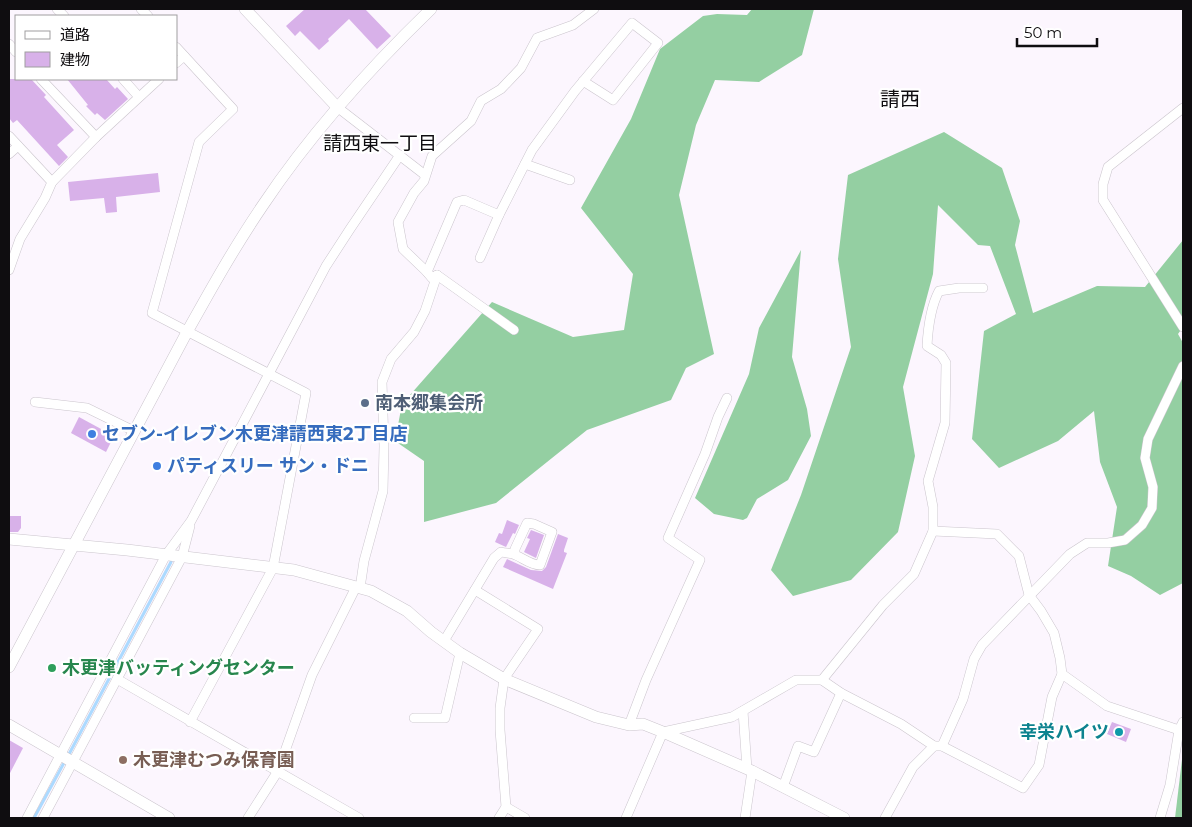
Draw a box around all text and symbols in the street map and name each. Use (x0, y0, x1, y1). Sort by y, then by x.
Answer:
legend (15, 15, 178, 80)
scale bar (1017, 15, 1097, 47)
text: 50 m (1024, 23, 1062, 42)
text: 道路 (60, 25, 90, 44)
text: 建物 (60, 50, 90, 69)
district label: 請西 (880, 87, 920, 111)
district label: 請西東一丁目 (323, 132, 437, 155)
place label: 南本郷集会所 (375, 392, 483, 414)
marker: 南本郷集会所 (359, 397, 371, 409)
place label: セブン-イレブン木更津請西東2丁目店 (102, 423, 408, 445)
marker: セブン-イレブン木更津請西東2丁目店 (86, 428, 98, 440)
place label: パティスリー サン・ドニ (167, 455, 369, 477)
marker: パティスリー サン・ドニ (151, 460, 163, 472)
place label: 木更津バッティングセンター (62, 657, 295, 679)
marker: 木更津バッティングセンター (46, 662, 58, 674)
place label: 幸栄ハイツ (1019, 721, 1109, 743)
marker: 幸栄ハイツ (1113, 726, 1125, 738)
place label: 木更津むつみ保育園 (133, 749, 295, 771)
marker: 木更津むつみ保育園 (117, 754, 129, 766)

